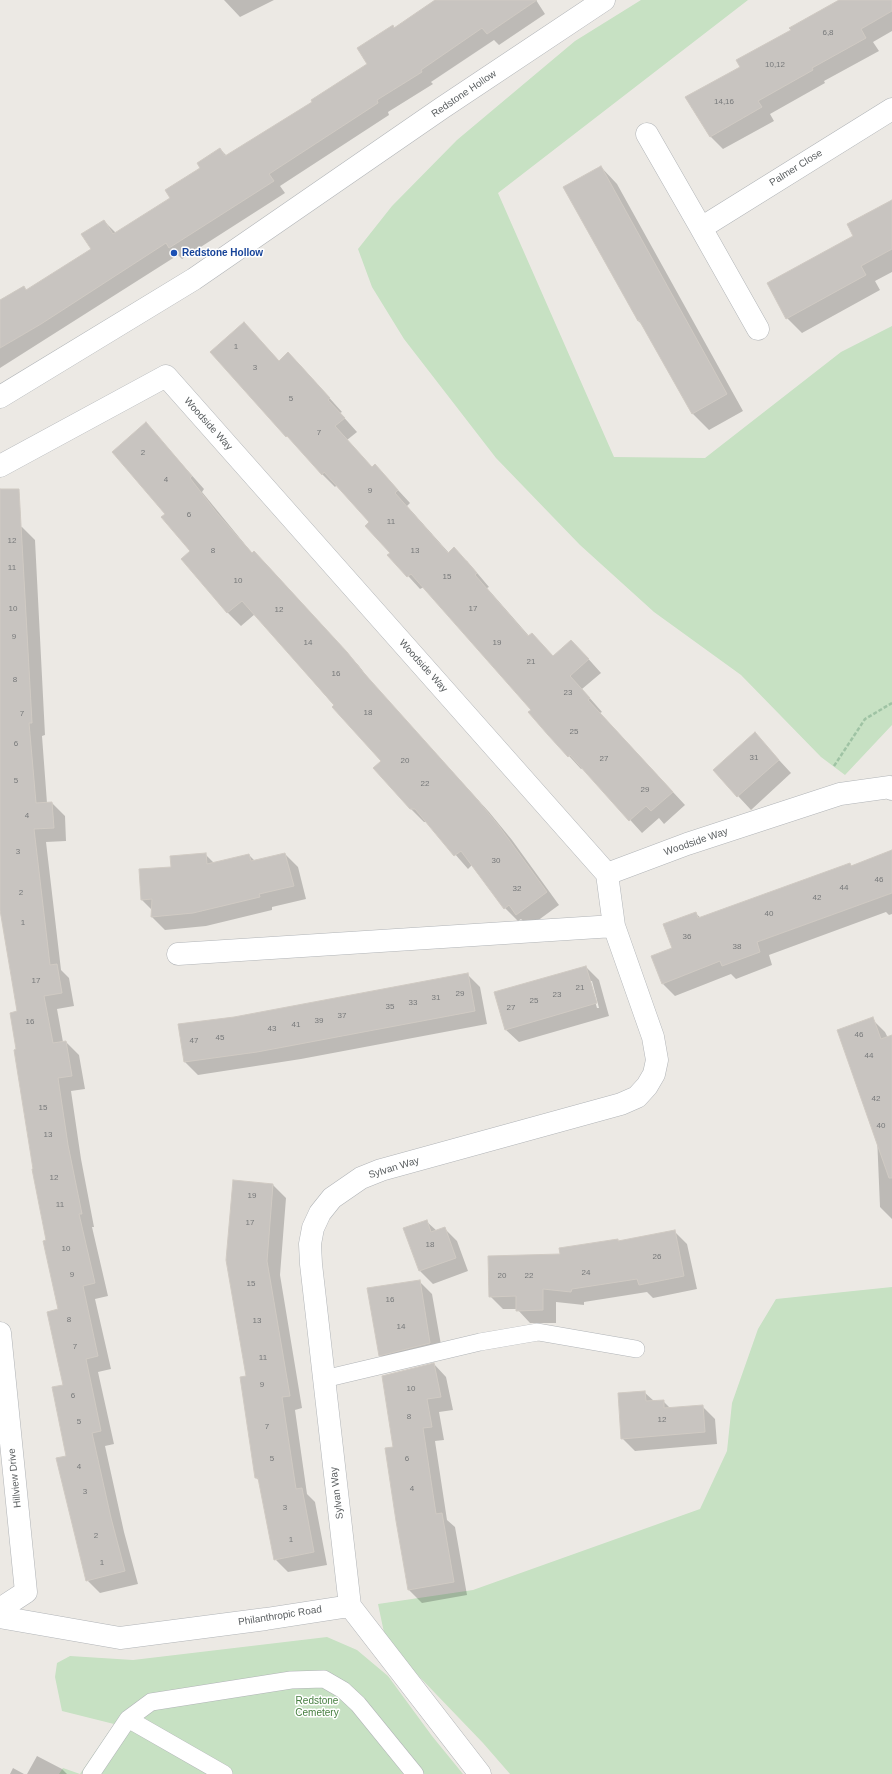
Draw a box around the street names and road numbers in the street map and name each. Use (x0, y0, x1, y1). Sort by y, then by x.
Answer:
street label: Redstone Hollow (429, 68, 499, 120)
street label: Palmer Close (767, 147, 825, 189)
street label: Woodside Way (181, 395, 235, 453)
street label: Woodside Way (396, 637, 450, 695)
street label: Woodside Way (663, 825, 729, 859)
street label: Sylvan Way (367, 1155, 421, 1181)
street label: Hillview Drive (6, 1448, 24, 1508)
street label: Sylvan Way (328, 1466, 346, 1520)
street label: Philanthropic Road (237, 1603, 323, 1629)

